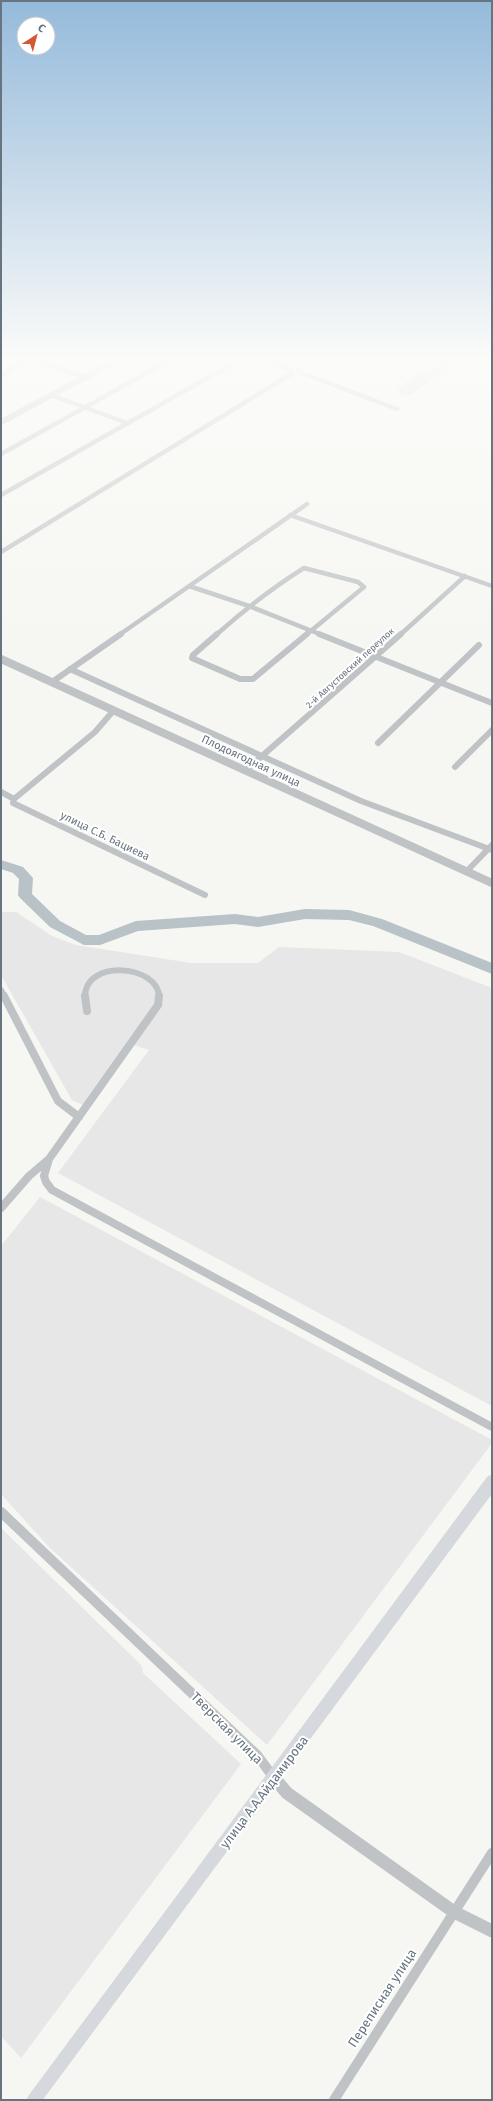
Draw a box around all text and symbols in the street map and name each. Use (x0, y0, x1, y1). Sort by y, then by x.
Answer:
north arrow (16, 16, 56, 56)
text: С (35, 21, 49, 36)
street label: 2-й Августовский переулок (304, 626, 396, 710)
street label: Плодоягодная улица (199, 732, 303, 790)
street label: улица С.Б. Бациева (58, 809, 152, 863)
street label: Тверская улица (188, 1689, 266, 1767)
street label: улица А.А.Айдамирова (217, 1733, 311, 1851)
street label: Переписная улица (345, 1946, 419, 2050)

